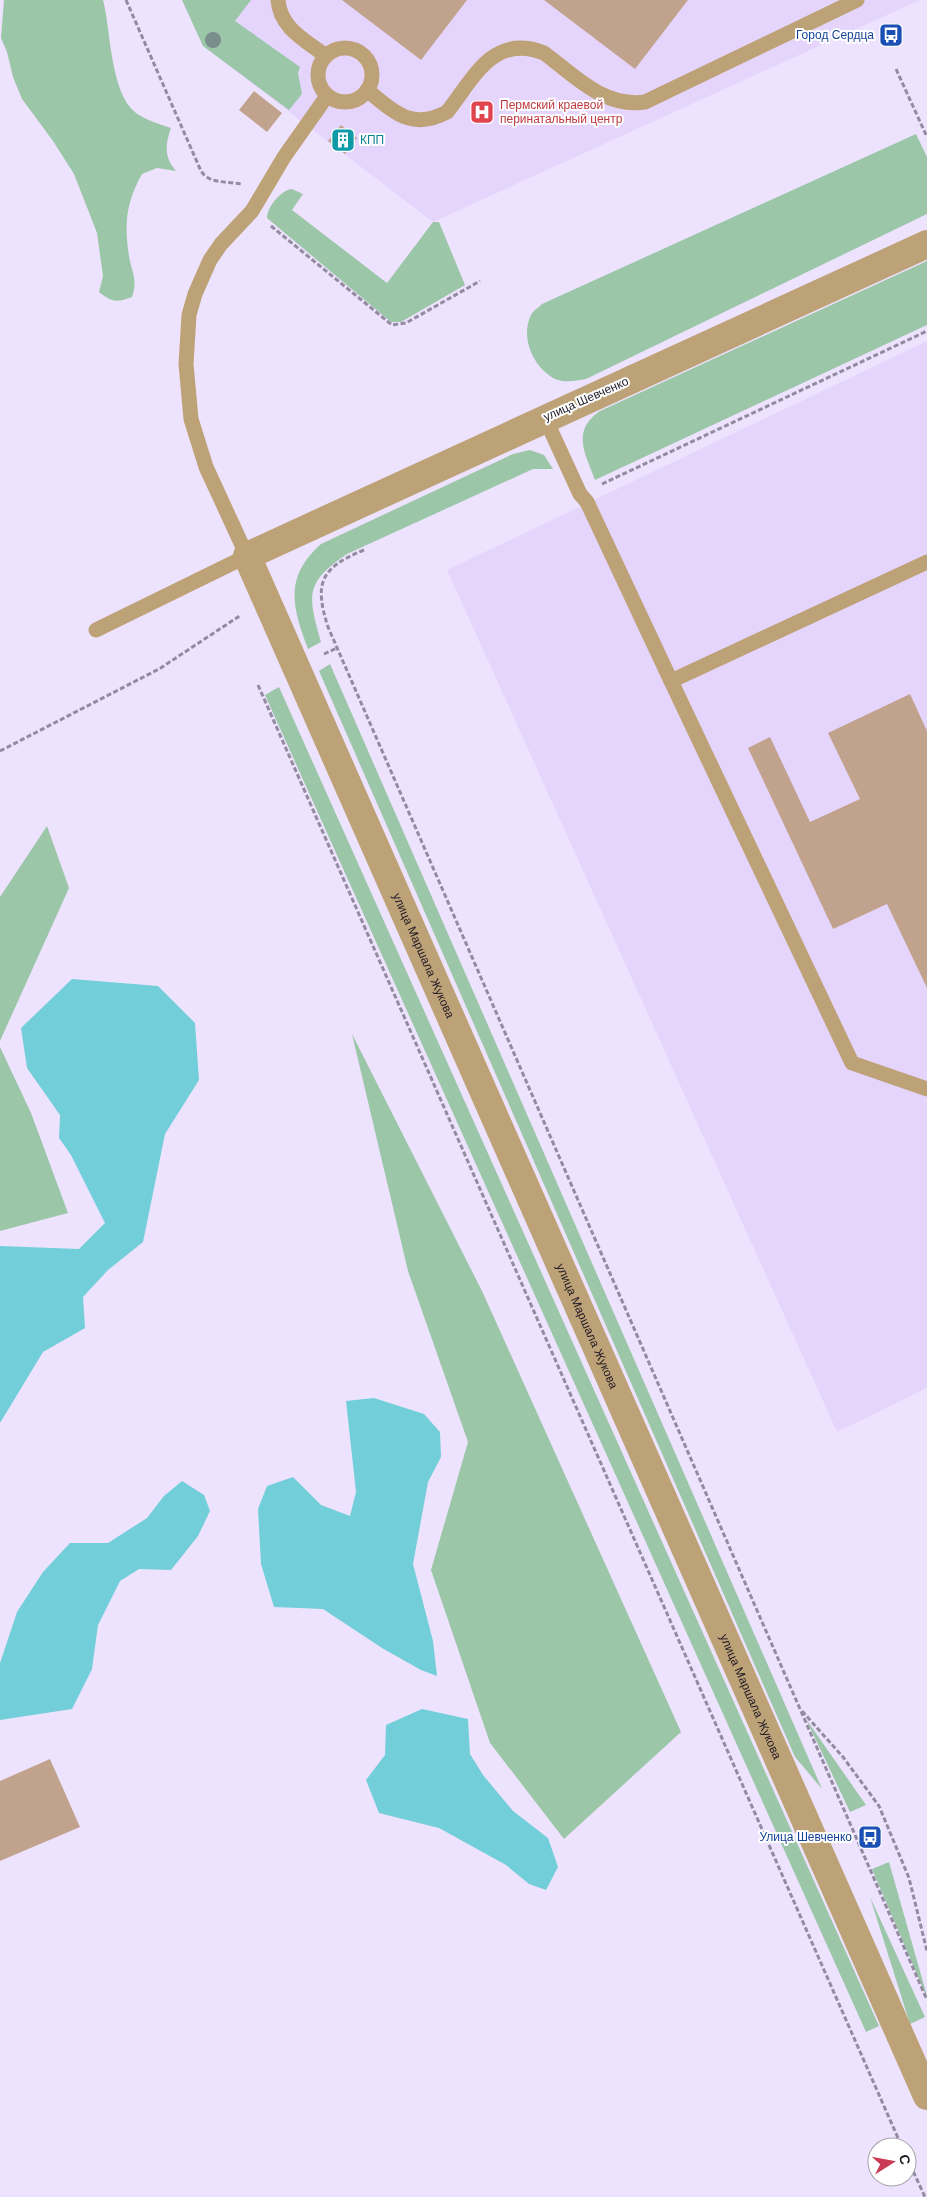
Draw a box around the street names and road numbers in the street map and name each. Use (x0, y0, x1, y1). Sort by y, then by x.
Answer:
street label: улица Шевченко (541, 374, 631, 424)
street label: улица Маршала Жукова (390, 891, 457, 1021)
street label: улица Маршала Жукова (553, 1261, 621, 1391)
street label: улица Маршала Жукова (717, 1632, 784, 1762)

